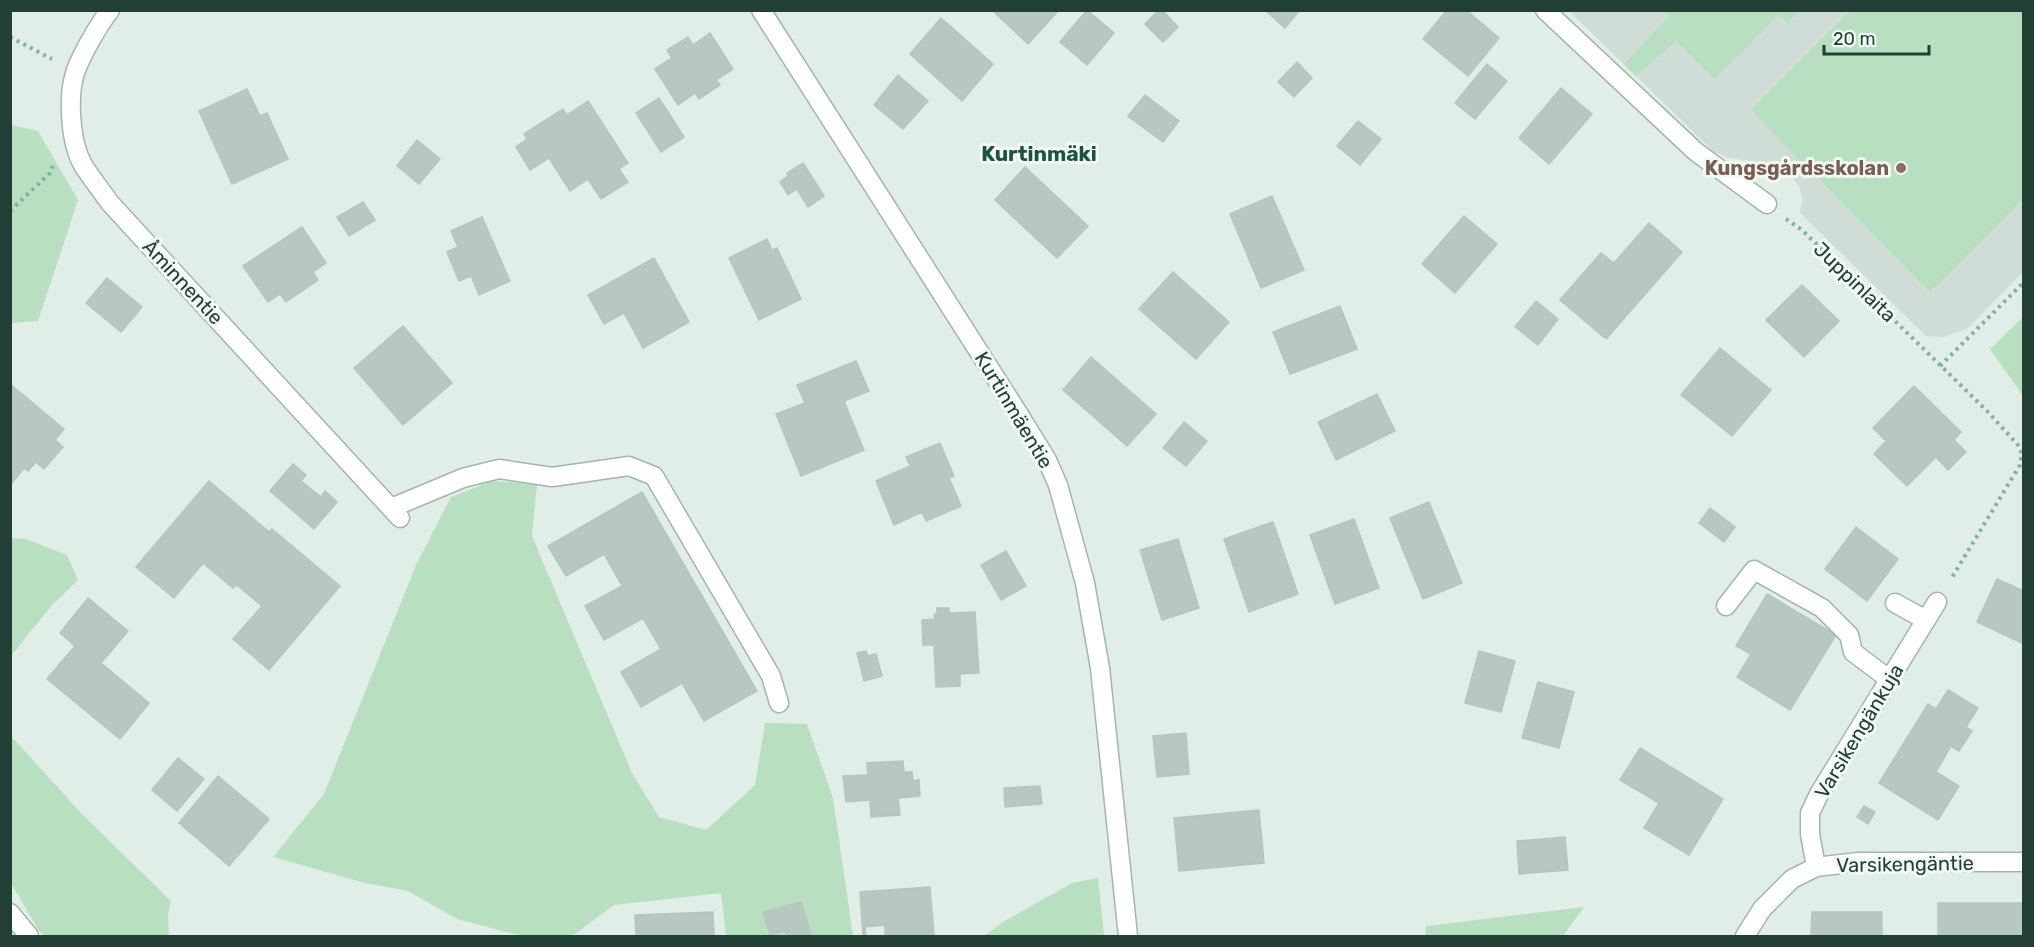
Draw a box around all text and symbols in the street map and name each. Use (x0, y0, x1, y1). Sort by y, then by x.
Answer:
scale bar (1824, 18, 1929, 56)
text: 20 m (1833, 28, 1875, 50)
district label: Kurtinmäki (981, 141, 1097, 166)
place label: Kungsgårdsskolan (1705, 156, 1889, 180)
marker: Kungsgårdsskolan (1894, 161, 1908, 175)
street label: Åminnentie (138, 235, 228, 329)
street label: Juppinlaita (1809, 237, 1901, 327)
street label: Kurtinmäentie (970, 347, 1058, 473)
street label: Varsikengänkuja (1809, 659, 1909, 803)
street label: Varsikengäntie (1836, 851, 1974, 877)

